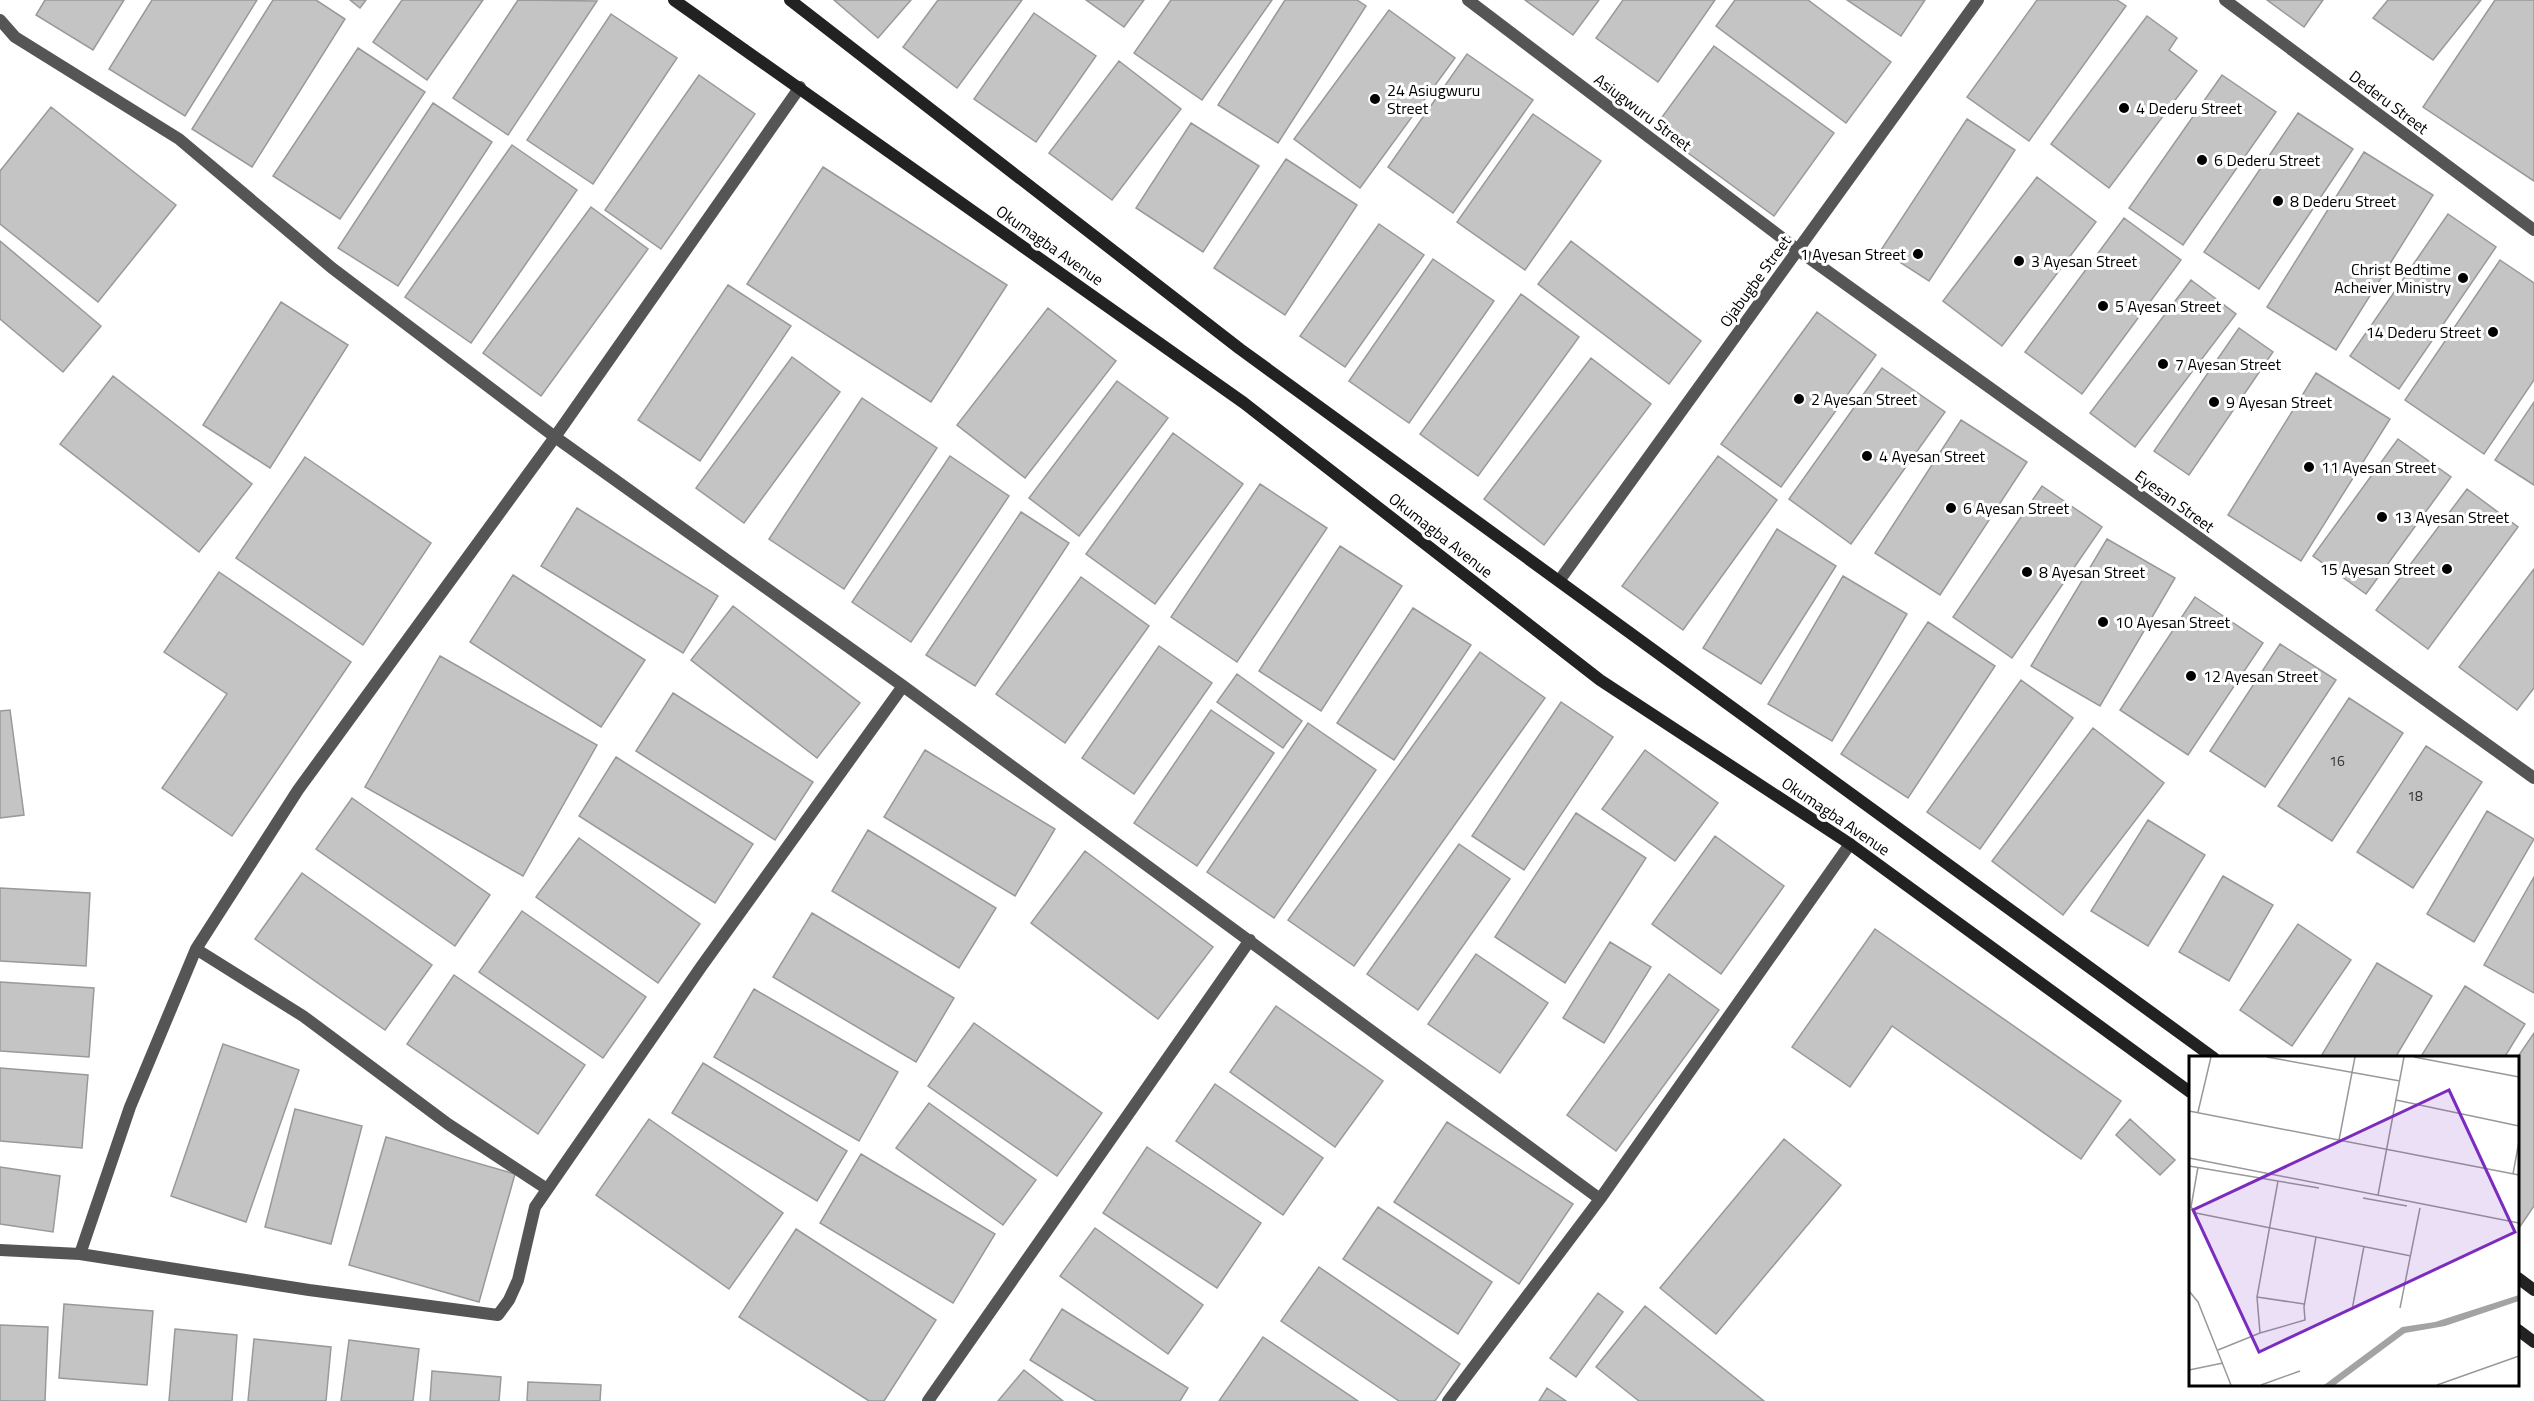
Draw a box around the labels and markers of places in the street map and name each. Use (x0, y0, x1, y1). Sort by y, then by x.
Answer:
place label: 24 Asiugwuru Street (1387, 78, 1480, 120)
marker: 24 Asiugwuru Street (1368, 92, 1382, 106)
place label: 4 Dederu Street (2136, 96, 2243, 120)
marker: 4 Dederu Street (2117, 101, 2131, 115)
place label: 6 Dederu Street (2214, 148, 2321, 172)
marker: 6 Dederu Street (2195, 153, 2209, 167)
place label: 8 Dederu Street (2290, 189, 2397, 213)
marker: 8 Dederu Street (2271, 194, 2285, 208)
place label: 1 Ayesan Street (1800, 242, 1906, 266)
marker: 1 Ayesan Street (1911, 247, 1925, 261)
place label: 3 Ayesan Street (2031, 249, 2138, 273)
marker: 3 Ayesan Street (2012, 254, 2026, 268)
place label: Christ Bedtime Acheiver Ministry (2334, 257, 2451, 299)
marker: Christ Bedtime Acheiver Ministry (2456, 271, 2470, 285)
place label: 5 Ayesan Street (2115, 294, 2222, 318)
marker: 5 Ayesan Street (2096, 299, 2110, 313)
place label: 14 Dederu Street (2366, 320, 2481, 344)
marker: 14 Dederu Street (2486, 325, 2500, 339)
place label: 7 Ayesan Street (2175, 352, 2282, 376)
marker: 7 Ayesan Street (2156, 357, 2170, 371)
place label: 2 Ayesan Street (1811, 387, 1918, 411)
place label: 9 Ayesan Street (2226, 390, 2333, 414)
marker: 2 Ayesan Street (1792, 392, 1806, 406)
marker: 9 Ayesan Street (2207, 395, 2221, 409)
place label: 4 Ayesan Street (1879, 444, 1986, 468)
marker: 4 Ayesan Street (1860, 449, 1874, 463)
place label: 11 Ayesan Street (2321, 455, 2437, 479)
marker: 11 Ayesan Street (2302, 460, 2316, 474)
place label: 6 Ayesan Street (1963, 496, 2070, 520)
marker: 6 Ayesan Street (1944, 501, 1958, 515)
place label: 13 Ayesan Street (2394, 505, 2510, 529)
marker: 13 Ayesan Street (2375, 510, 2389, 524)
place label: 15 Ayesan Street (2320, 557, 2435, 581)
place label: 8 Ayesan Street (2039, 560, 2146, 584)
marker: 15 Ayesan Street (2440, 562, 2454, 576)
marker: 8 Ayesan Street (2020, 565, 2034, 579)
place label: 10 Ayesan Street (2115, 610, 2231, 634)
marker: 10 Ayesan Street (2096, 615, 2110, 629)
place label: 12 Ayesan Street (2203, 664, 2319, 688)
marker: 12 Ayesan Street (2184, 669, 2198, 683)

